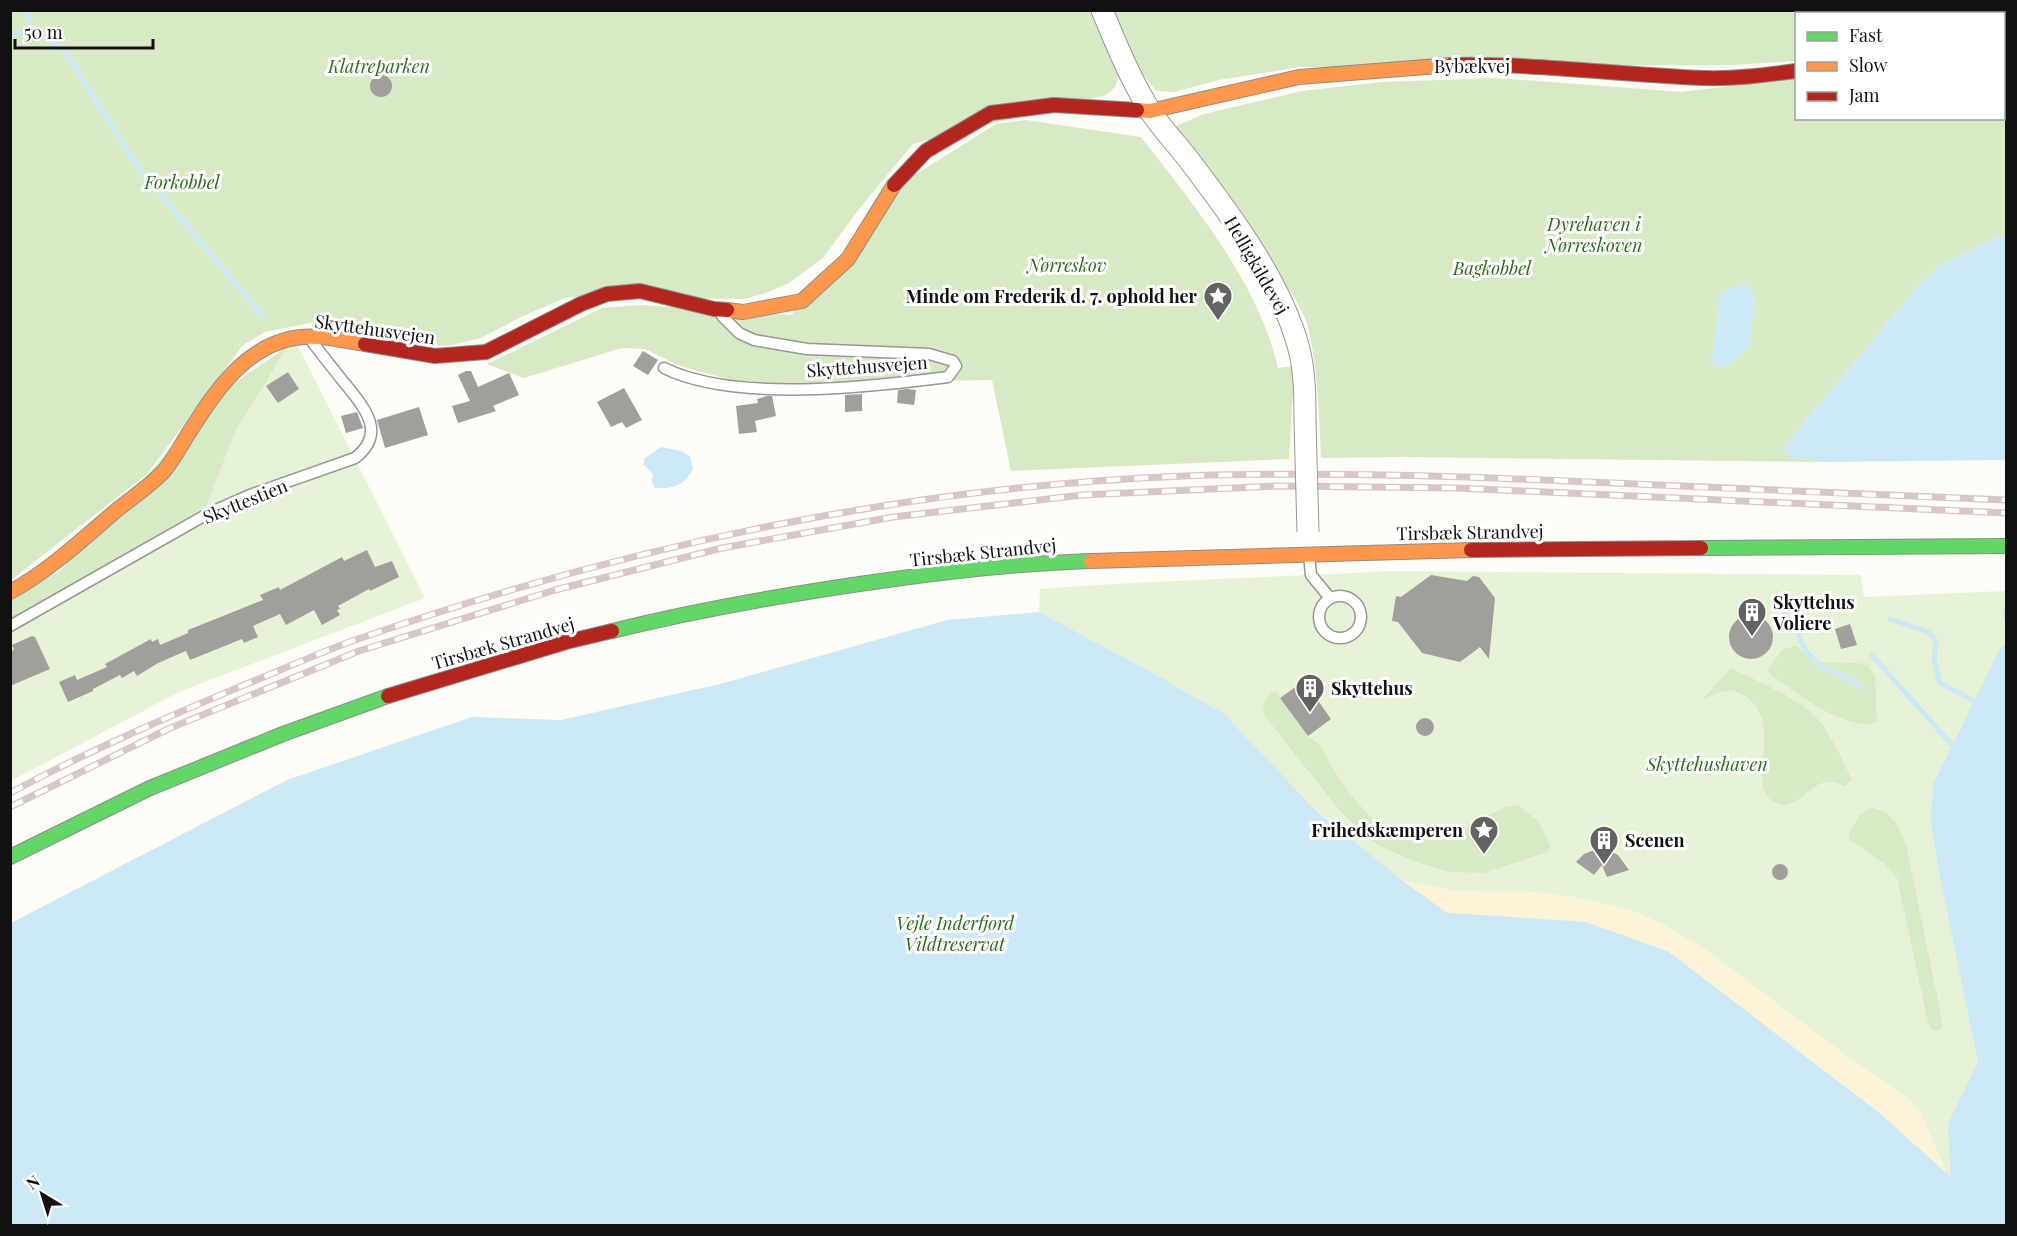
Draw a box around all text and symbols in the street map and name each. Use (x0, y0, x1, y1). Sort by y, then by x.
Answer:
scale bar (15, 12, 153, 50)
legend (1795, 12, 2005, 120)
text: 50 m (24, 20, 63, 44)
text: Fast (1849, 23, 1883, 47)
text: Slow (1849, 53, 1887, 77)
park label: Klatreparken (327, 54, 430, 78)
street label: Bybækvej (1434, 54, 1510, 78)
text: Jam (1848, 83, 1879, 107)
park label: Forkobbel (144, 170, 220, 194)
street label: Helligkildevej (1219, 212, 1295, 318)
park label: Dyrehaven i Nørreskoven (1544, 212, 1642, 257)
park label: Nørreskov (1026, 253, 1107, 277)
park label: Bagkobbel (1452, 256, 1532, 280)
place icon: Minde om Frederik d. 7. ophold her (1202, 280, 1234, 322)
place label: Minde om Frederik d. 7. ophold her (906, 284, 1198, 308)
street label: Skyttehusvejen (313, 309, 437, 349)
street label: Skyttehusvejen (806, 350, 929, 382)
street label: Skyttestien (199, 473, 291, 529)
street label: Tirsbæk Strandvej (1396, 519, 1544, 545)
street label: Tirsbæk Strandvej (909, 532, 1057, 572)
place label: Skyttehus Voliere (1772, 590, 1855, 635)
building icon: Skyttehus Voliere (1736, 596, 1768, 638)
street label: Tirsbæk Strandvej (429, 611, 577, 675)
building icon: Skyttehus (1294, 672, 1326, 714)
place label: Skyttehus (1331, 676, 1413, 700)
park label: Skyttehushaven (1645, 752, 1768, 776)
place icon: Frihedskæmperen (1468, 814, 1500, 856)
place label: Frihedskæmperen (1311, 818, 1463, 842)
building icon: Scenen (1588, 824, 1620, 866)
place label: Scenen (1625, 828, 1684, 852)
park label: Vejle Inderfjord Vildtreservat (896, 911, 1015, 956)
north arrow (12, 1164, 72, 1224)
text: N (21, 1170, 44, 1194)

